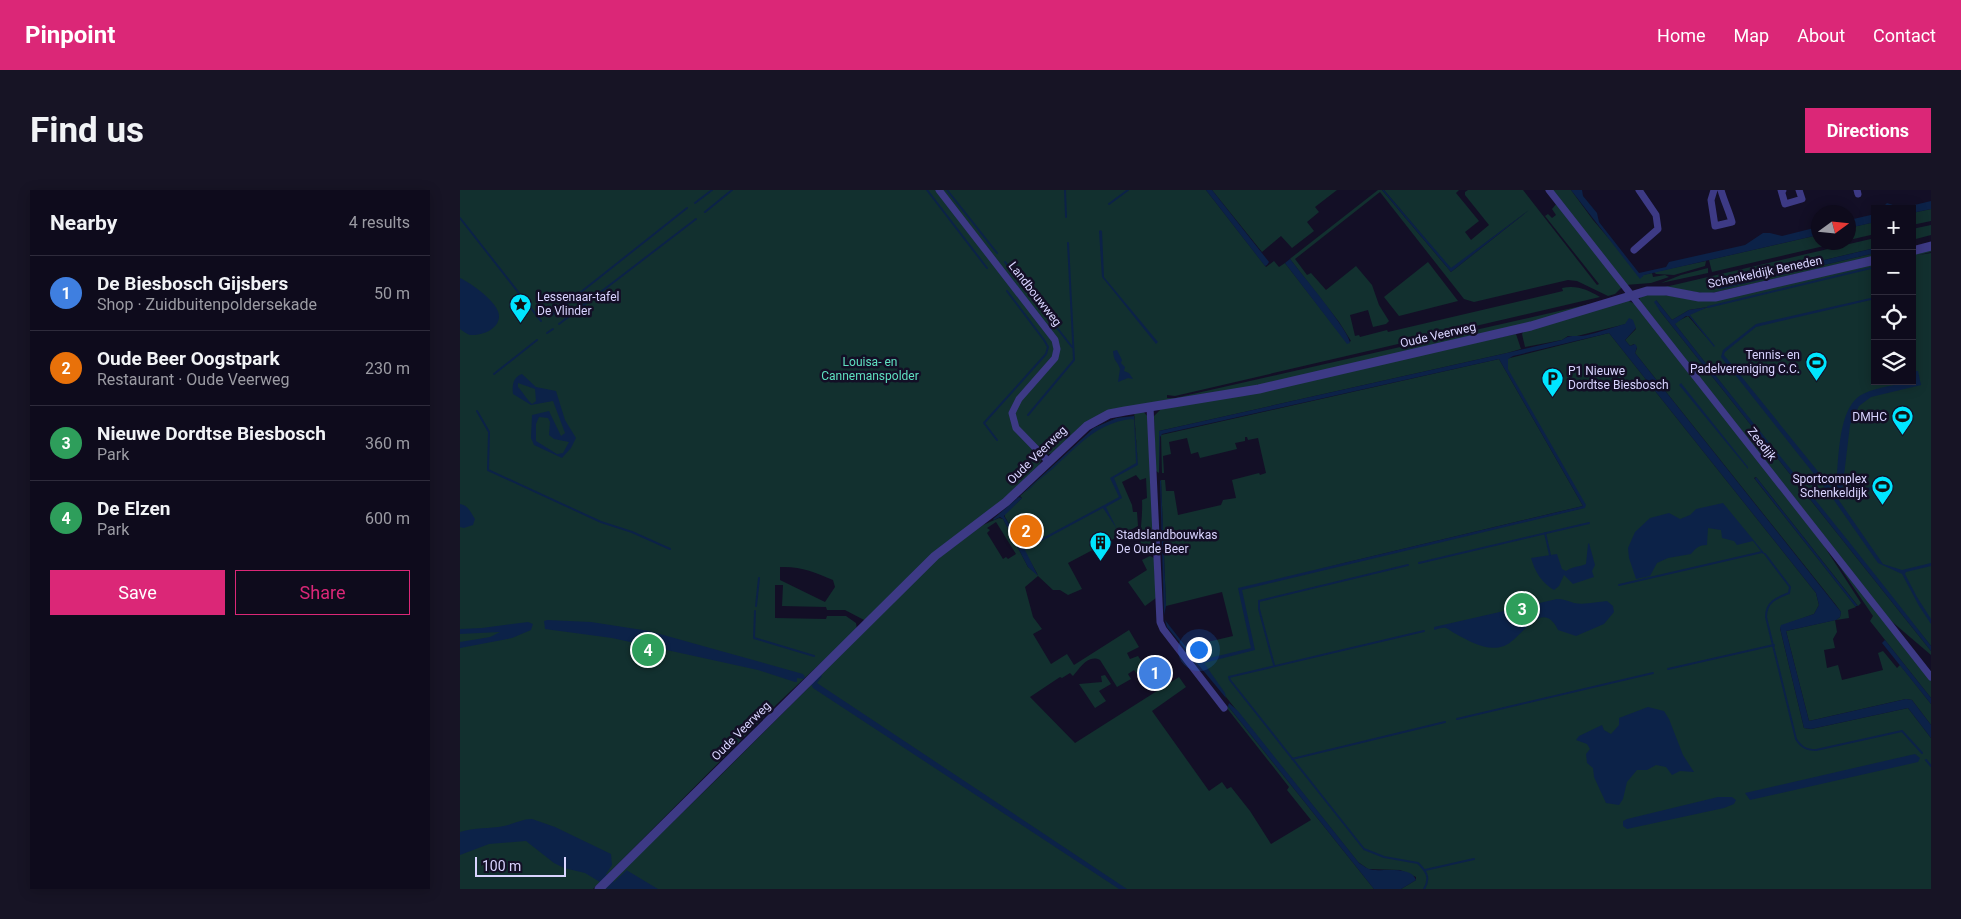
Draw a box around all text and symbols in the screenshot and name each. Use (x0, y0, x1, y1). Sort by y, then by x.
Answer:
text: Pinpoint (25, 21, 115, 49)
text: Home (1657, 25, 1706, 46)
text: Map (1734, 25, 1769, 46)
text: About (1797, 25, 1845, 46)
text: Contact (1873, 25, 1936, 46)
button: Directions (1805, 108, 1931, 153)
text: Find us (30, 110, 144, 151)
north arrow (1811, 205, 1856, 250)
map controls (1871, 205, 1916, 385)
button: + (1871, 205, 1916, 250)
text: Nearby (50, 211, 117, 235)
text: 4 results (349, 213, 410, 232)
button: − (1871, 250, 1916, 295)
street label: Schenkeldijk Beneden (1707, 253, 1823, 291)
street label: Landbouwweg (1006, 259, 1064, 329)
text: De Biesbosch Gijsbers (97, 272, 288, 295)
text: 1 (61, 284, 71, 303)
text: 50 m (374, 284, 410, 303)
place label: Lessenaar-tafel De Vlinder (537, 290, 619, 318)
place icon: Lessenaar-tafel De Vlinder (509, 292, 533, 323)
text: Shop · Zuidbuitenpoldersekade (97, 295, 317, 314)
button: locate (1871, 295, 1916, 340)
street label: Oude Veerweg (1399, 319, 1477, 351)
button: layers (1871, 340, 1916, 385)
text: Oude Beer Oogstpark (97, 347, 280, 370)
place label: Tennis- en Padelvereniging C.C. (1690, 348, 1800, 376)
sports icon: Tennis- en Padelvereniging C.C. (1804, 350, 1828, 381)
park label: Louisa- en Cannemanspolder (821, 355, 919, 383)
text: 2 (61, 359, 71, 378)
text: 230 m (365, 359, 410, 378)
place label: P1 Nieuwe Dordtse Biesbosch (1568, 364, 1669, 392)
parking icon: P1 Nieuwe Dordtse Biesbosch (1540, 366, 1564, 397)
text: Restaurant · Oude Veerweg (97, 370, 290, 389)
sports icon: DMHC (1891, 405, 1915, 436)
place label: DMHC (1852, 410, 1887, 424)
text: Nieuwe Dordtse Biesbosch (97, 422, 326, 445)
street label: Oude Veerweg (1004, 423, 1070, 487)
street label: Zeedijk (1745, 425, 1780, 464)
text: 3 (61, 434, 71, 453)
text: 360 m (365, 434, 410, 453)
text: Park (97, 445, 129, 464)
place label: Sportcomplex Schenkeldijk (1792, 472, 1868, 500)
sports icon: Sportcomplex Schenkeldijk (1871, 474, 1895, 505)
text: De Elzen (97, 497, 170, 520)
text: 4 (61, 509, 71, 528)
text: 600 m (365, 509, 410, 528)
pin: 2 (1010, 512, 1042, 550)
text: Park (97, 520, 129, 539)
place label: Stadslandbouwkas De Oude Beer (1116, 528, 1217, 556)
building icon: Stadslandbouwkas De Oude Beer (1088, 530, 1112, 561)
button: Save (50, 570, 225, 615)
button: Share (235, 570, 410, 615)
pin: 3 (1506, 590, 1538, 628)
pin: 4 (632, 631, 664, 669)
your location (1186, 637, 1212, 663)
pin: 1 (1139, 654, 1171, 692)
street label: Oude Veerweg (709, 699, 773, 763)
scale bar (475, 854, 566, 877)
text: 100 m (482, 858, 521, 874)

